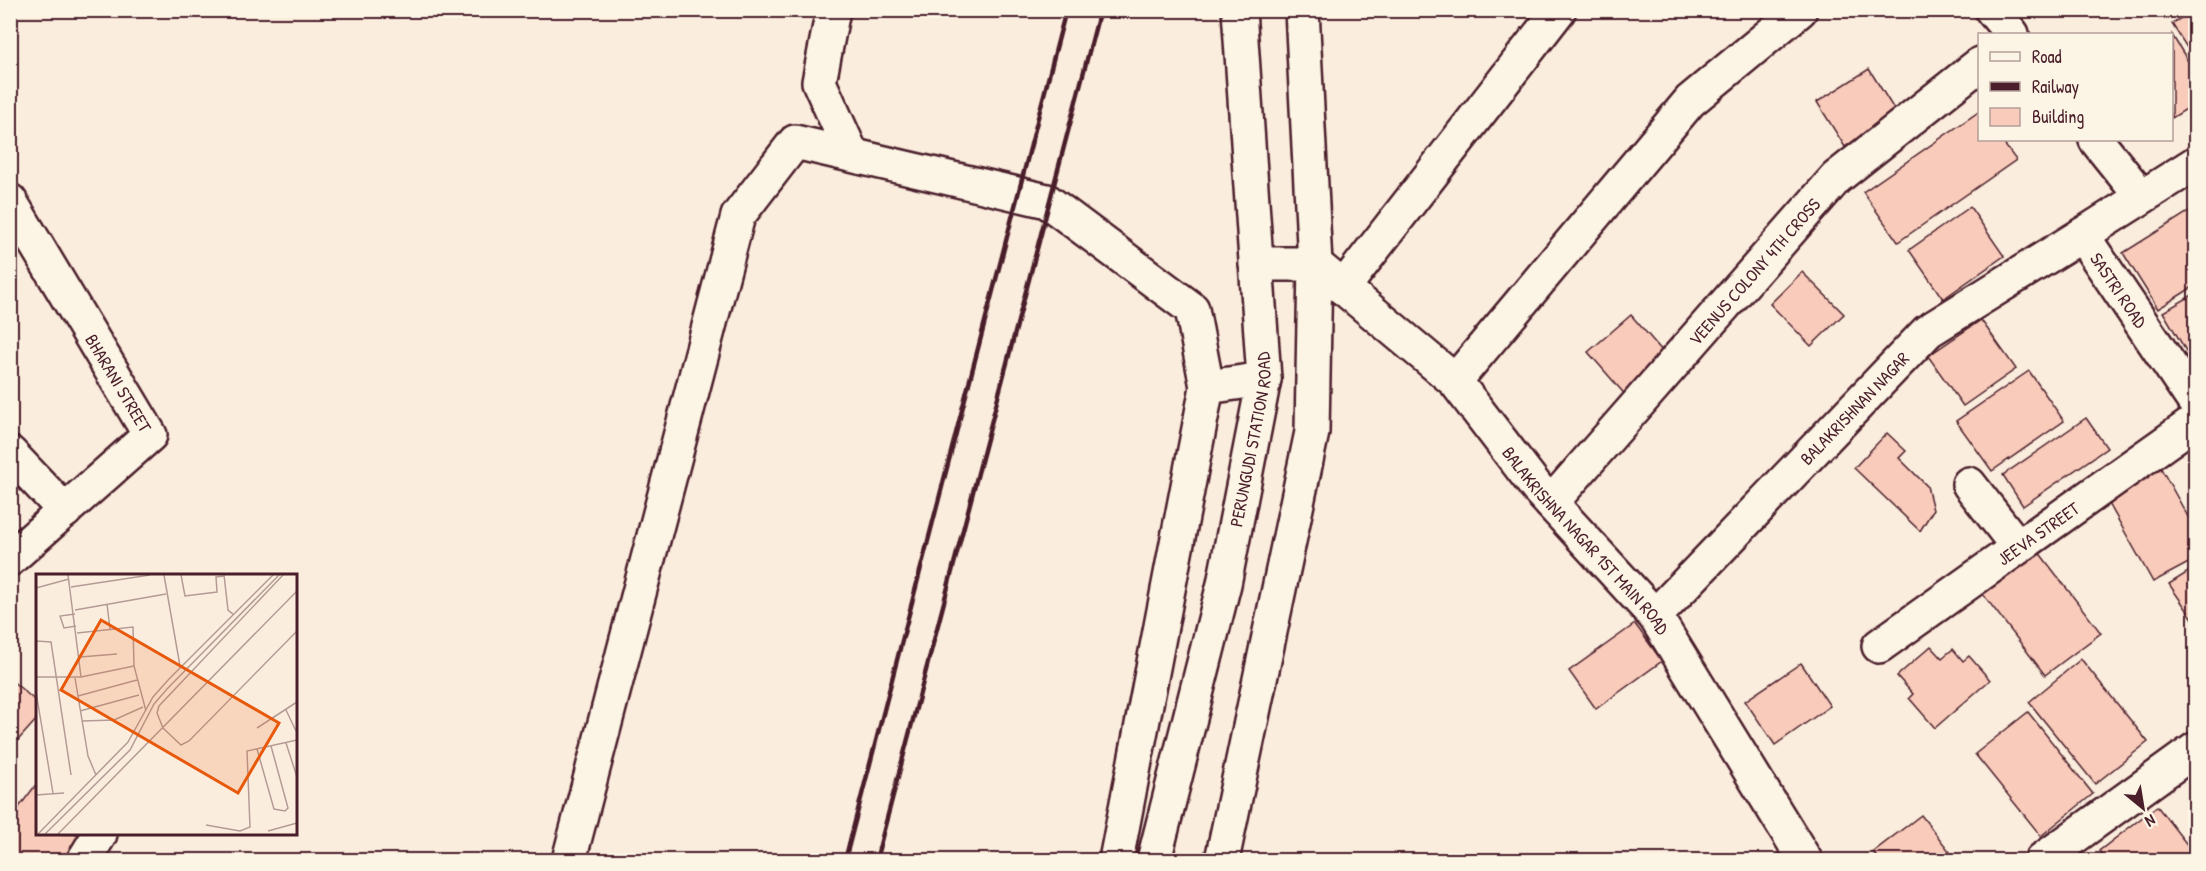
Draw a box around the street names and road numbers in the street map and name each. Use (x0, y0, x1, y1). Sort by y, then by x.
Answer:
street label: VEENUS COLONY 4TH CROSS (1682, 192, 1826, 351)
street label: SASTRI ROAD (2085, 247, 2154, 333)
street label: BHARANI STREET (80, 329, 158, 437)
street label: BALAKRISHNAN NAGAR (1794, 346, 1914, 470)
street label: PERUNGUDI STATION ROAD (1223, 351, 1276, 529)
street label: BALAKRISHNA NAGAR 1ST MAIN ROAD (1497, 441, 1676, 639)
street label: JEEVA STREET (1992, 495, 2084, 571)

